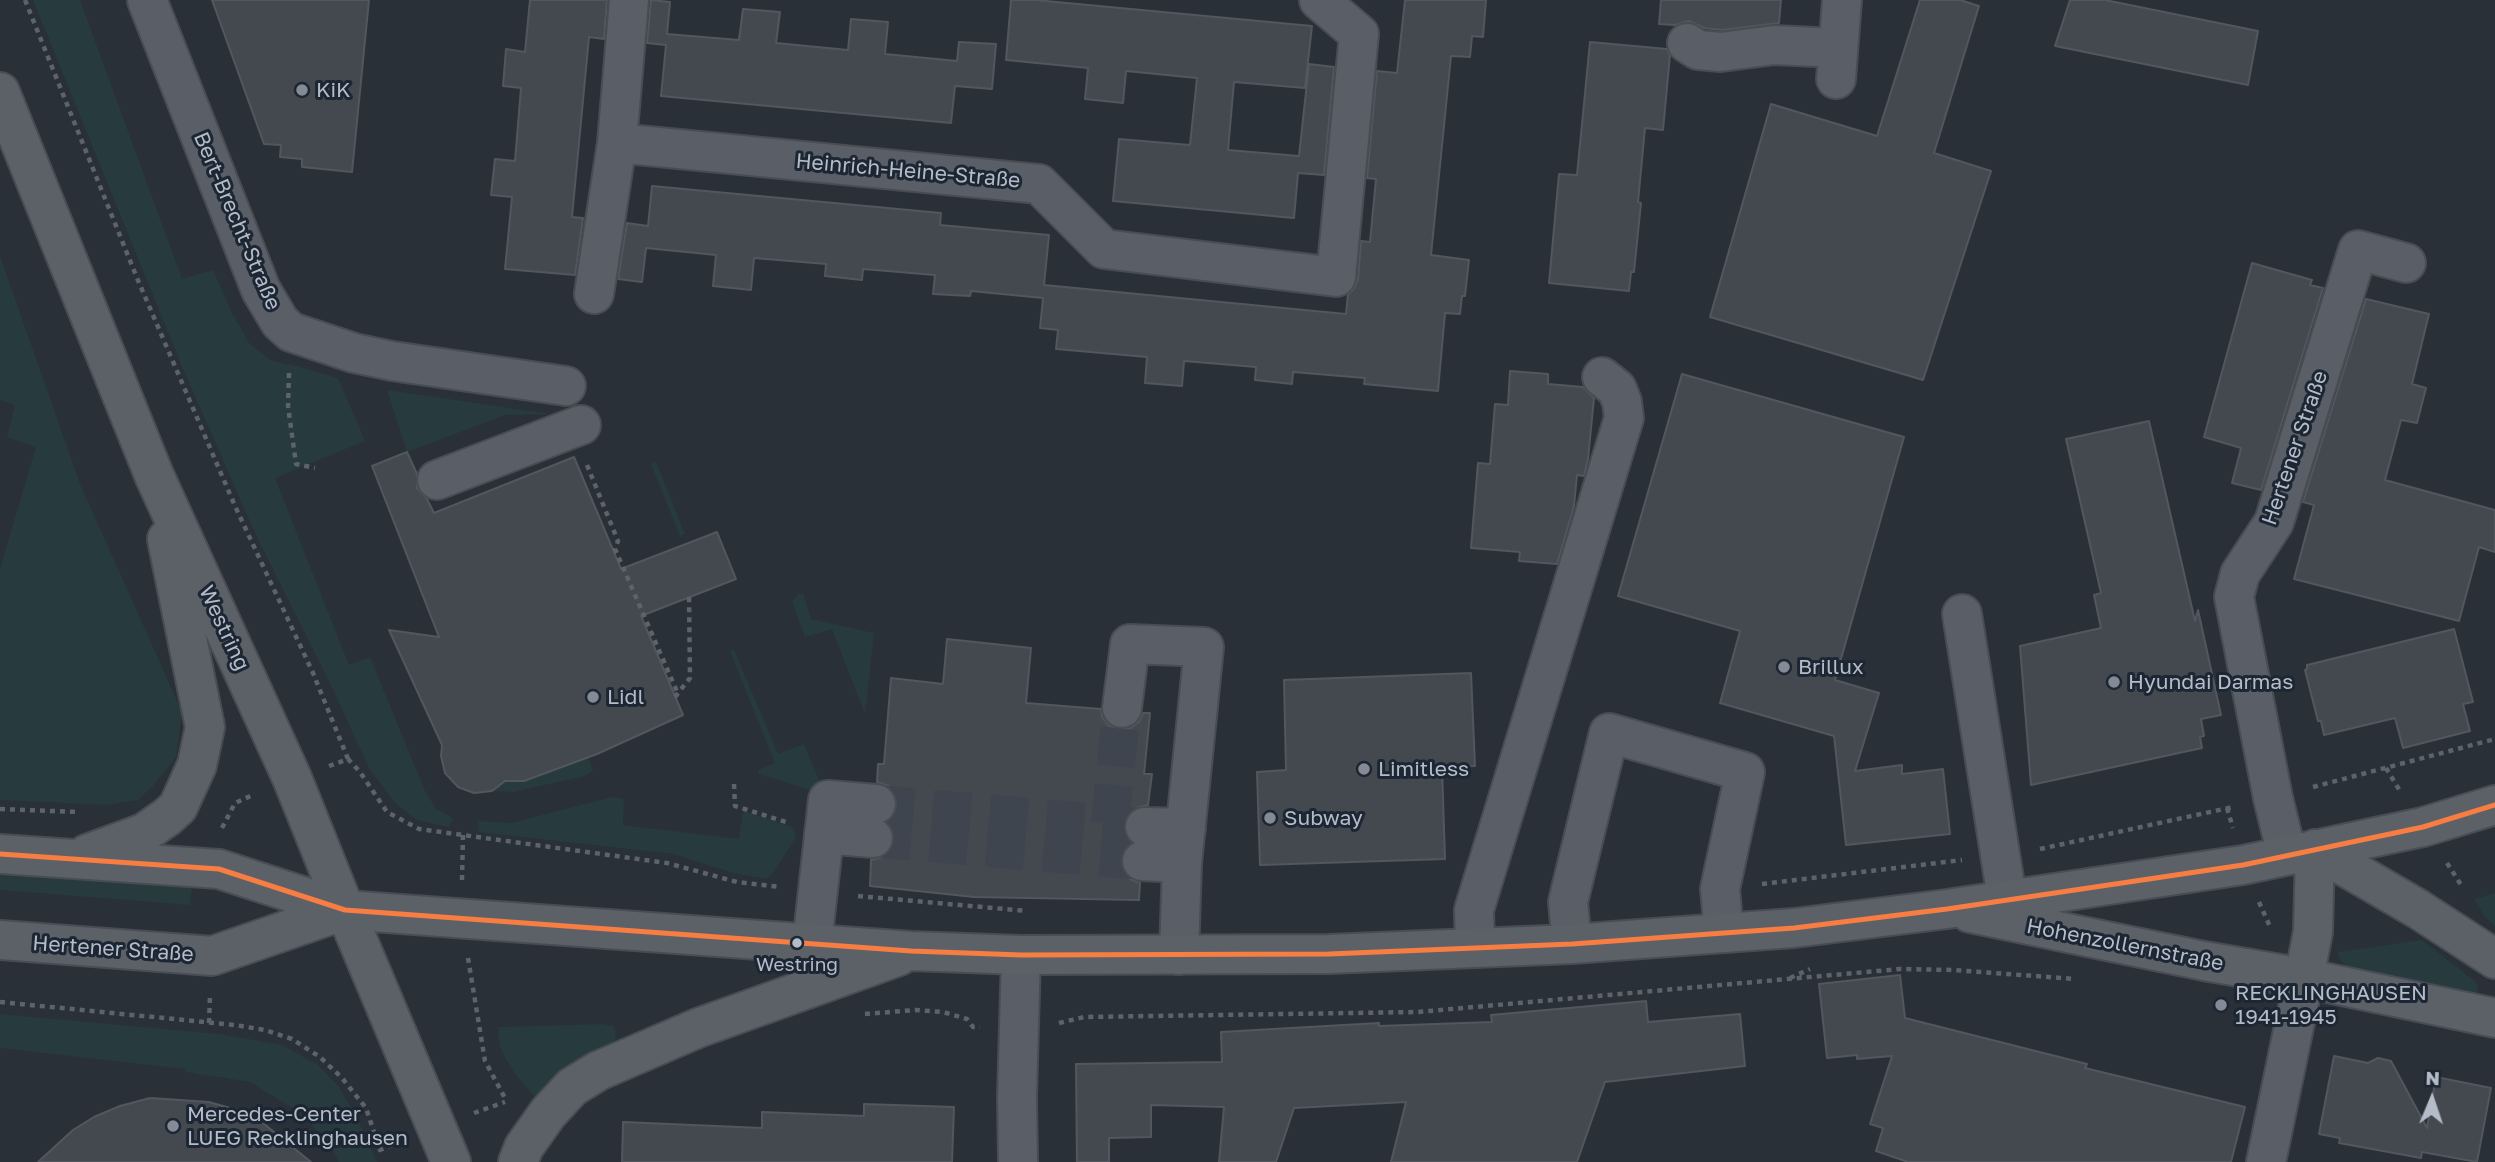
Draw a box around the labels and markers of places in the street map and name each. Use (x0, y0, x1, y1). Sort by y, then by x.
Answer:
place label: KiK (316, 77, 351, 103)
marker: KiK (294, 82, 310, 98)
place label: Brillux (1798, 654, 1864, 680)
marker: Brillux (1776, 659, 1792, 675)
place label: Hyundai Darmas (2128, 669, 2293, 695)
marker: Hyundai Darmas (2106, 674, 2122, 690)
place label: Lidl (607, 684, 644, 710)
marker: Lidl (585, 689, 601, 705)
place label: Limitless (1378, 756, 1469, 782)
marker: Limitless (1356, 761, 1372, 777)
place label: Subway (1284, 805, 1363, 831)
marker: Subway (1262, 810, 1278, 826)
marker: Westring (790, 936, 804, 950)
place label: Westring (756, 954, 838, 976)
place label: RECKLINGHAUSEN 1941-1945 (2235, 980, 2427, 1030)
marker: RECKLINGHAUSEN 1941-1945 (2213, 997, 2229, 1013)
place label: Mercedes-Center LUEG Recklinghausen (187, 1101, 408, 1151)
marker: Mercedes-Center LUEG Recklinghausen (165, 1118, 181, 1134)

